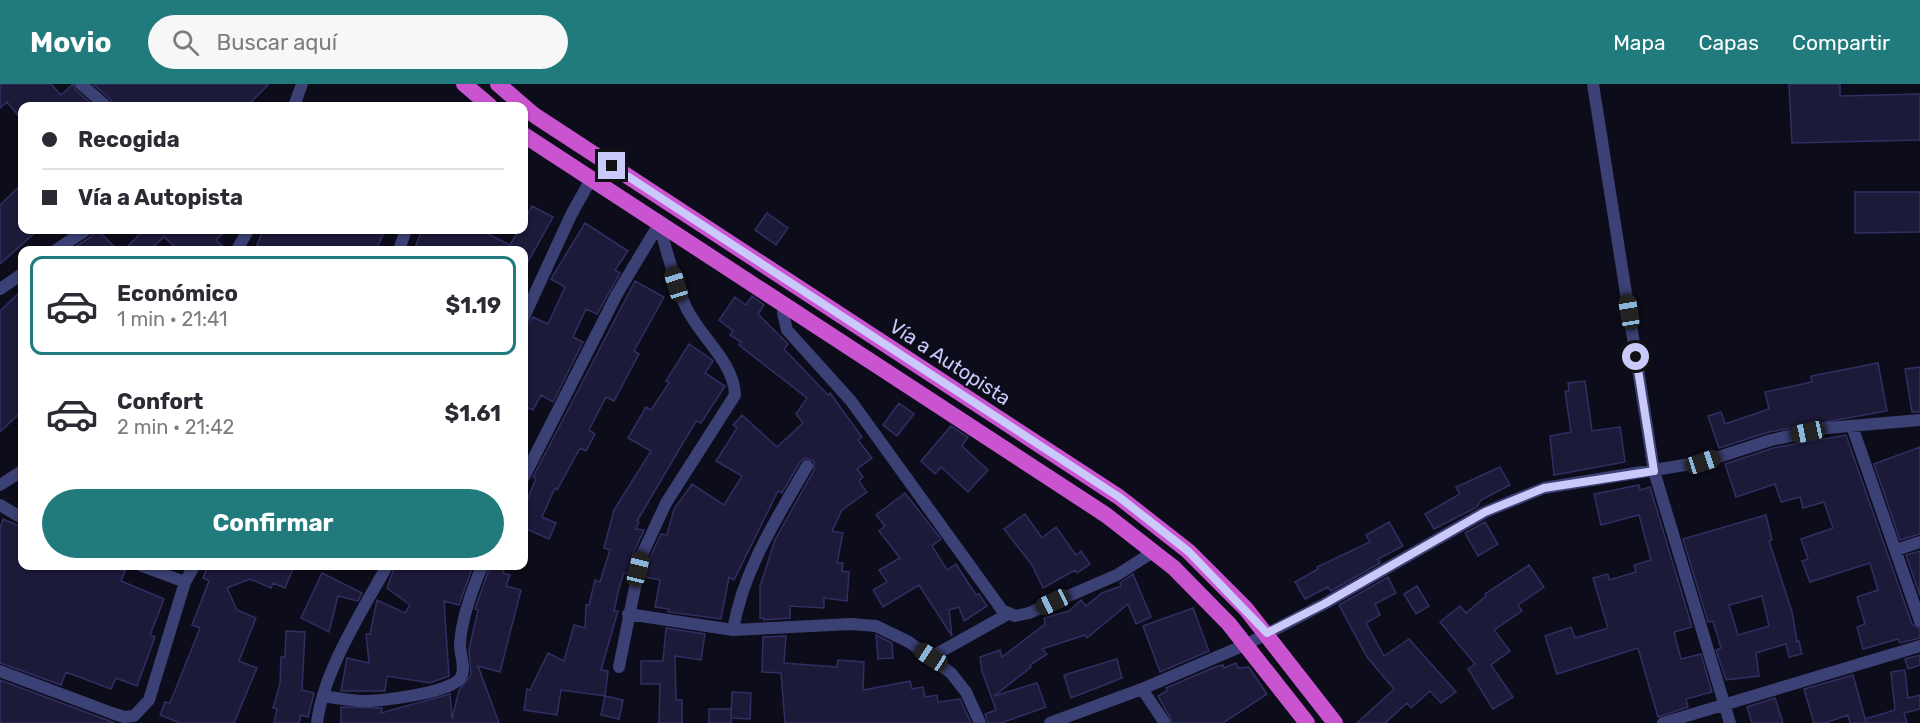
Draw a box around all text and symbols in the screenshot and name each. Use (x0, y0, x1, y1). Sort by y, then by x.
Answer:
search box (148, 15, 568, 69)
text: Movio (30, 26, 112, 59)
icon: search (169, 26, 202, 59)
text: Buscar aquí (217, 29, 337, 56)
text: Mapa (1613, 30, 1666, 55)
text: Capas (1699, 30, 1759, 55)
text: Compartir (1792, 30, 1890, 55)
text: Recogida (78, 126, 180, 153)
route end (598, 152, 625, 179)
text: Vía a Autopista (78, 184, 243, 211)
car (662, 264, 690, 304)
icon: car (45, 279, 99, 333)
text: Económico (117, 280, 238, 307)
text: $1.19 (446, 292, 501, 319)
car (1617, 293, 1641, 331)
text: 1 min · 21:41 (117, 307, 228, 331)
street label: Vía a Autopista (885, 314, 1015, 410)
route start (1622, 343, 1649, 370)
icon: car (45, 387, 99, 441)
text: Confort (117, 388, 203, 415)
text: $1.61 (444, 400, 501, 427)
text: 2 min · 21:42 (117, 415, 234, 439)
car (1789, 419, 1827, 445)
car (1683, 448, 1723, 476)
button: Confirmar (42, 489, 504, 558)
car (625, 549, 651, 589)
car (1033, 586, 1073, 618)
car (911, 640, 951, 674)

